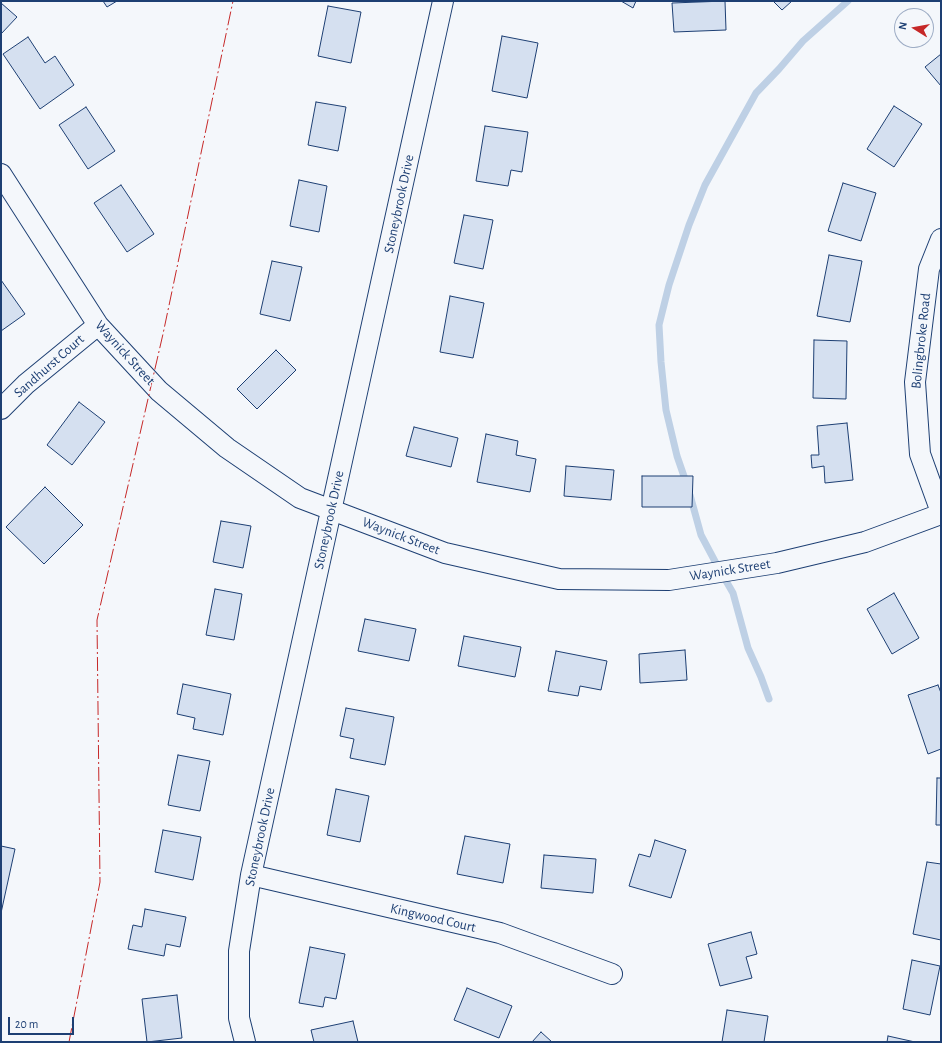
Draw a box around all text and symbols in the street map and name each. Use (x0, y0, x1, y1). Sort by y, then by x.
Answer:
north arrow (894, 8, 934, 48)
text: N (897, 21, 909, 31)
street label: Stoneybrook Drive (380, 153, 418, 255)
street label: Bolingbroke Road (908, 292, 934, 390)
street label: Waynick Street (91, 317, 159, 389)
street label: Sandhurst Court (10, 331, 88, 401)
street label: Stoneybrook Drive (310, 469, 348, 571)
street label: Waynick Street (360, 514, 442, 558)
street label: Waynick Street (688, 555, 772, 585)
street label: Stoneybrook Drive (241, 786, 279, 888)
street label: Kingwood Court (388, 900, 478, 936)
scale bar (10, 1009, 76, 1035)
text: 20 m (15, 1018, 38, 1030)

